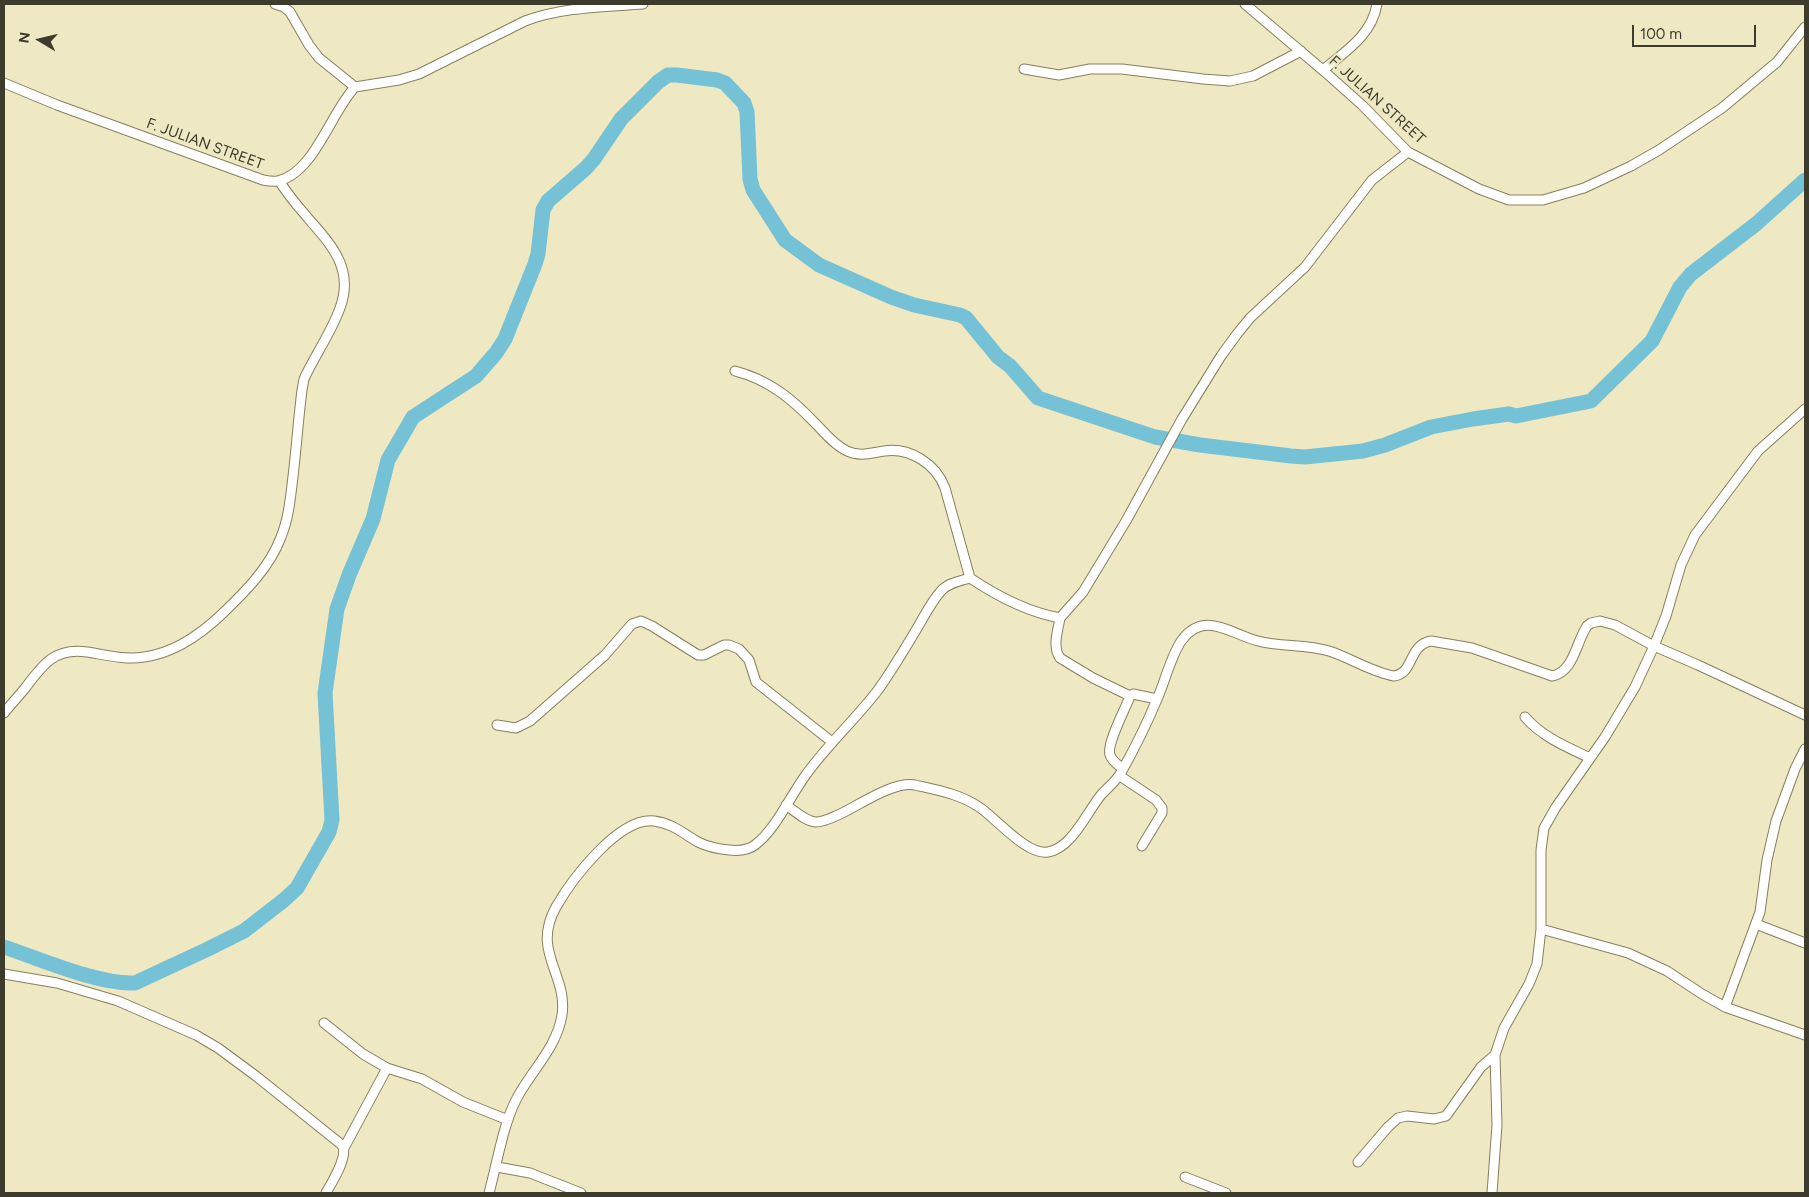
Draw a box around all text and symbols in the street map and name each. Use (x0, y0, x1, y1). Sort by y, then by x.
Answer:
north arrow (15, 15, 65, 65)
scale bar (1634, 15, 1758, 47)
text: 100 m (1640, 25, 1682, 43)
text: N (15, 31, 34, 44)
street label: F. JULIAN STREET (1325, 52, 1429, 148)
street label: F. JULIAN STREET (144, 114, 266, 174)

